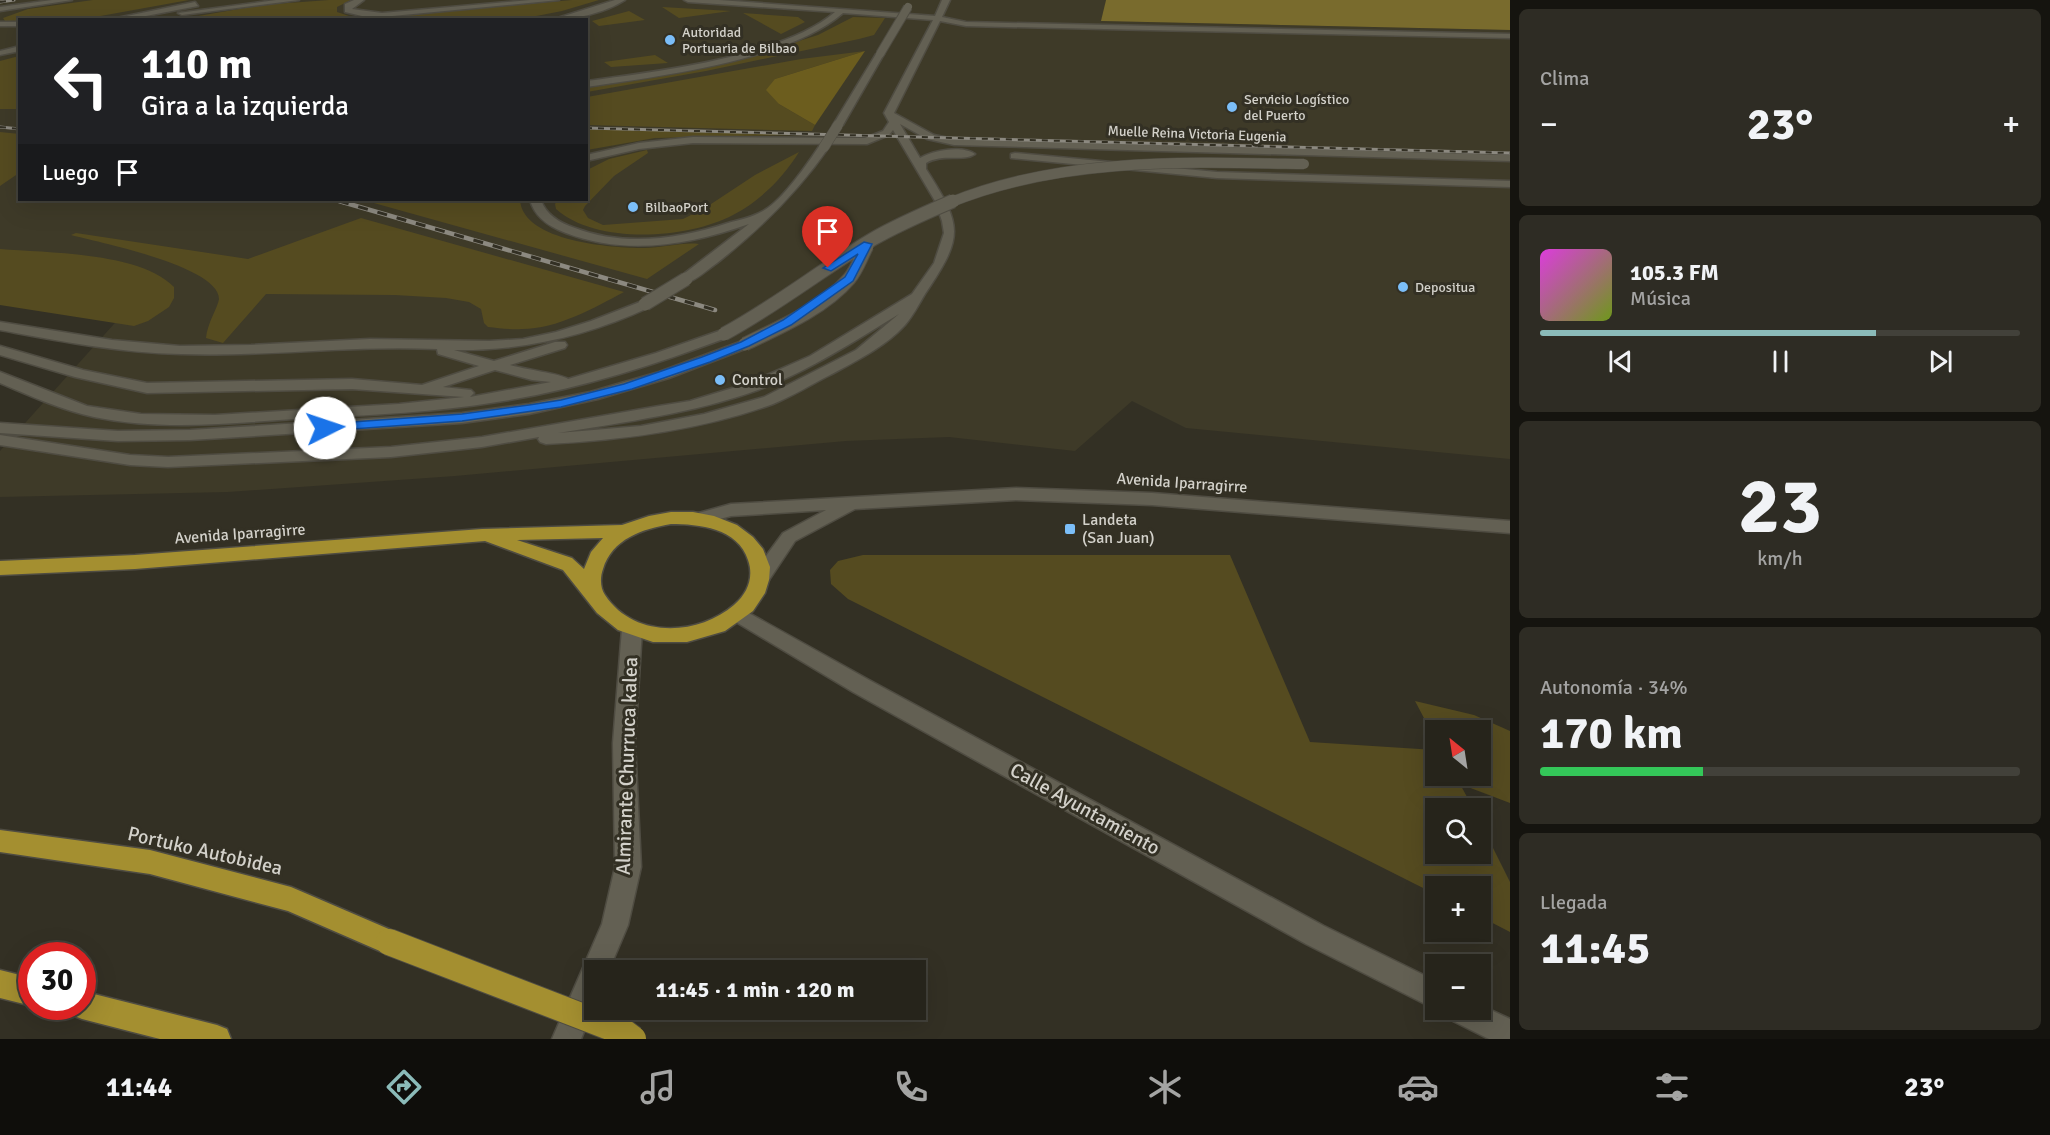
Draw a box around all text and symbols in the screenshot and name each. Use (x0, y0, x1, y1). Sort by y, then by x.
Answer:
place label: Autoridad Portuaria de Bilbao (682, 24, 797, 57)
marker: Autoridad Portuaria de Bilbao (663, 33, 677, 47)
text: 110 m (141, 39, 252, 90)
icon: left (42, 42, 120, 120)
text: Clima (1540, 66, 1589, 91)
text: Gira a la izquierda (141, 90, 349, 123)
place label: Servicio Logístico del Puerto (1244, 91, 1349, 124)
text: 23° (1747, 97, 1813, 152)
marker: Servicio Logístico del Puerto (1225, 100, 1239, 114)
text: − (1540, 104, 1558, 145)
text: + (2002, 104, 2020, 145)
street label: Muelle Reina Victoria Eugenia (1107, 122, 1287, 146)
icon: arrive (111, 156, 144, 189)
text: Luego (42, 159, 99, 186)
place label: BilbaoPort (645, 199, 708, 216)
marker: BilbaoPort (626, 200, 640, 214)
pin (802, 206, 853, 268)
icon: arrive (811, 215, 844, 248)
text: 105.3 FM (1630, 259, 1719, 286)
place label: Depositua (1415, 279, 1475, 296)
marker: Depositua (1396, 280, 1410, 294)
text: Música (1630, 286, 1691, 311)
icon: previous (1604, 345, 1637, 378)
icon: pause (1764, 345, 1797, 378)
icon: next (1924, 345, 1957, 378)
place label: Control (732, 370, 783, 390)
marker: Control (713, 373, 727, 387)
position arrow (293, 396, 357, 460)
text: 23 (1738, 459, 1822, 555)
street label: Avenida Iparragirre (1116, 468, 1248, 498)
place label: Landeta (San Juan) (1082, 510, 1155, 548)
street label: Avenida Iparragirre (174, 519, 306, 549)
marker: Landeta (San Juan) (1063, 522, 1077, 536)
text: km/h (1757, 546, 1803, 571)
street label: Almirante Churruca kalea (611, 657, 643, 875)
text: Autonomía · 34% (1540, 675, 1688, 700)
text: 170 km (1540, 706, 1683, 761)
north arrow (1425, 720, 1491, 786)
map controls (1425, 720, 1491, 1020)
street label: Calle Ayuntamiento (1006, 757, 1164, 861)
button: search (1425, 798, 1491, 864)
street label: Portuko Autobidea (125, 821, 285, 881)
button: + (1425, 876, 1491, 942)
text: Llegada (1540, 890, 1607, 915)
text: 11:45 (1540, 921, 1650, 976)
speed limit sign: 30 (18, 942, 96, 1020)
button: − (1425, 954, 1491, 1020)
text: 11:45 · 1 min · 120 m (655, 976, 855, 1003)
icon: directions (383, 1066, 425, 1108)
icon: music (637, 1066, 679, 1108)
icon: phone (890, 1066, 932, 1108)
icon: climate (1144, 1066, 1186, 1108)
icon: car (1397, 1066, 1439, 1108)
icon: filters (1651, 1066, 1693, 1108)
text: 11:44 (106, 1071, 172, 1104)
text: 23° (1904, 1071, 1944, 1104)

